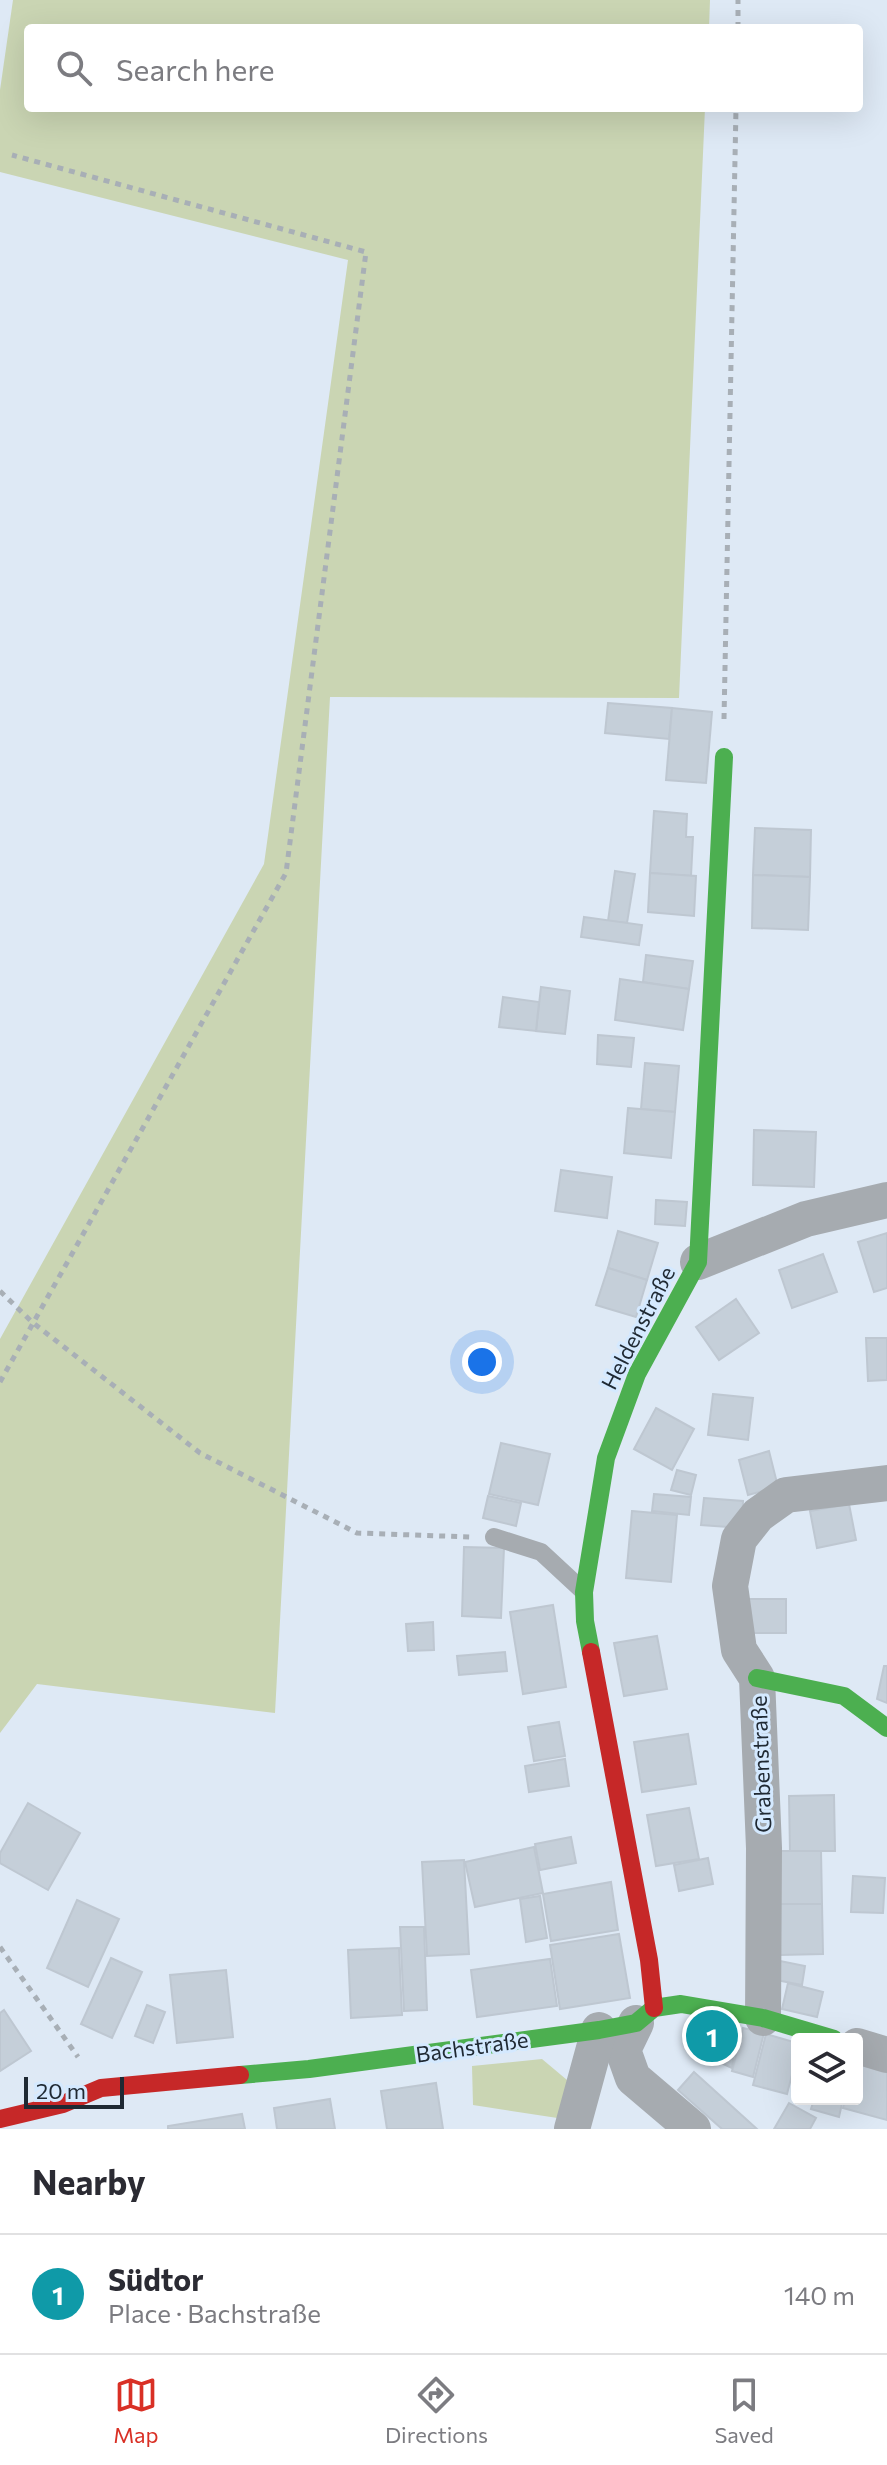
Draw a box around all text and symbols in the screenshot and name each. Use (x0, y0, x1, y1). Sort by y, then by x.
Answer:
search box (24, 24, 863, 112)
icon: search (52, 46, 96, 90)
text: Search here (116, 50, 275, 87)
street label: Heldenstraße (595, 1262, 680, 1394)
your location (462, 1342, 502, 1382)
street label: Grabenstraße (745, 1695, 776, 1833)
pin: 1 (686, 2006, 738, 2066)
street label: Bachstraße (414, 2025, 530, 2068)
map controls (791, 2033, 863, 2105)
button: layers (791, 2033, 863, 2105)
scale bar (24, 2073, 124, 2109)
text: 20 m (36, 2077, 86, 2104)
text: Nearby (32, 2160, 146, 2202)
text: Südtor (108, 2260, 204, 2297)
text: 1 (52, 2279, 64, 2310)
text: 140 m (784, 2279, 855, 2310)
text: Place · Bachstraße (108, 2297, 321, 2328)
tab: Map (113, 2373, 159, 2448)
tab: Directions (385, 2373, 488, 2448)
tab: Saved (714, 2373, 774, 2448)

